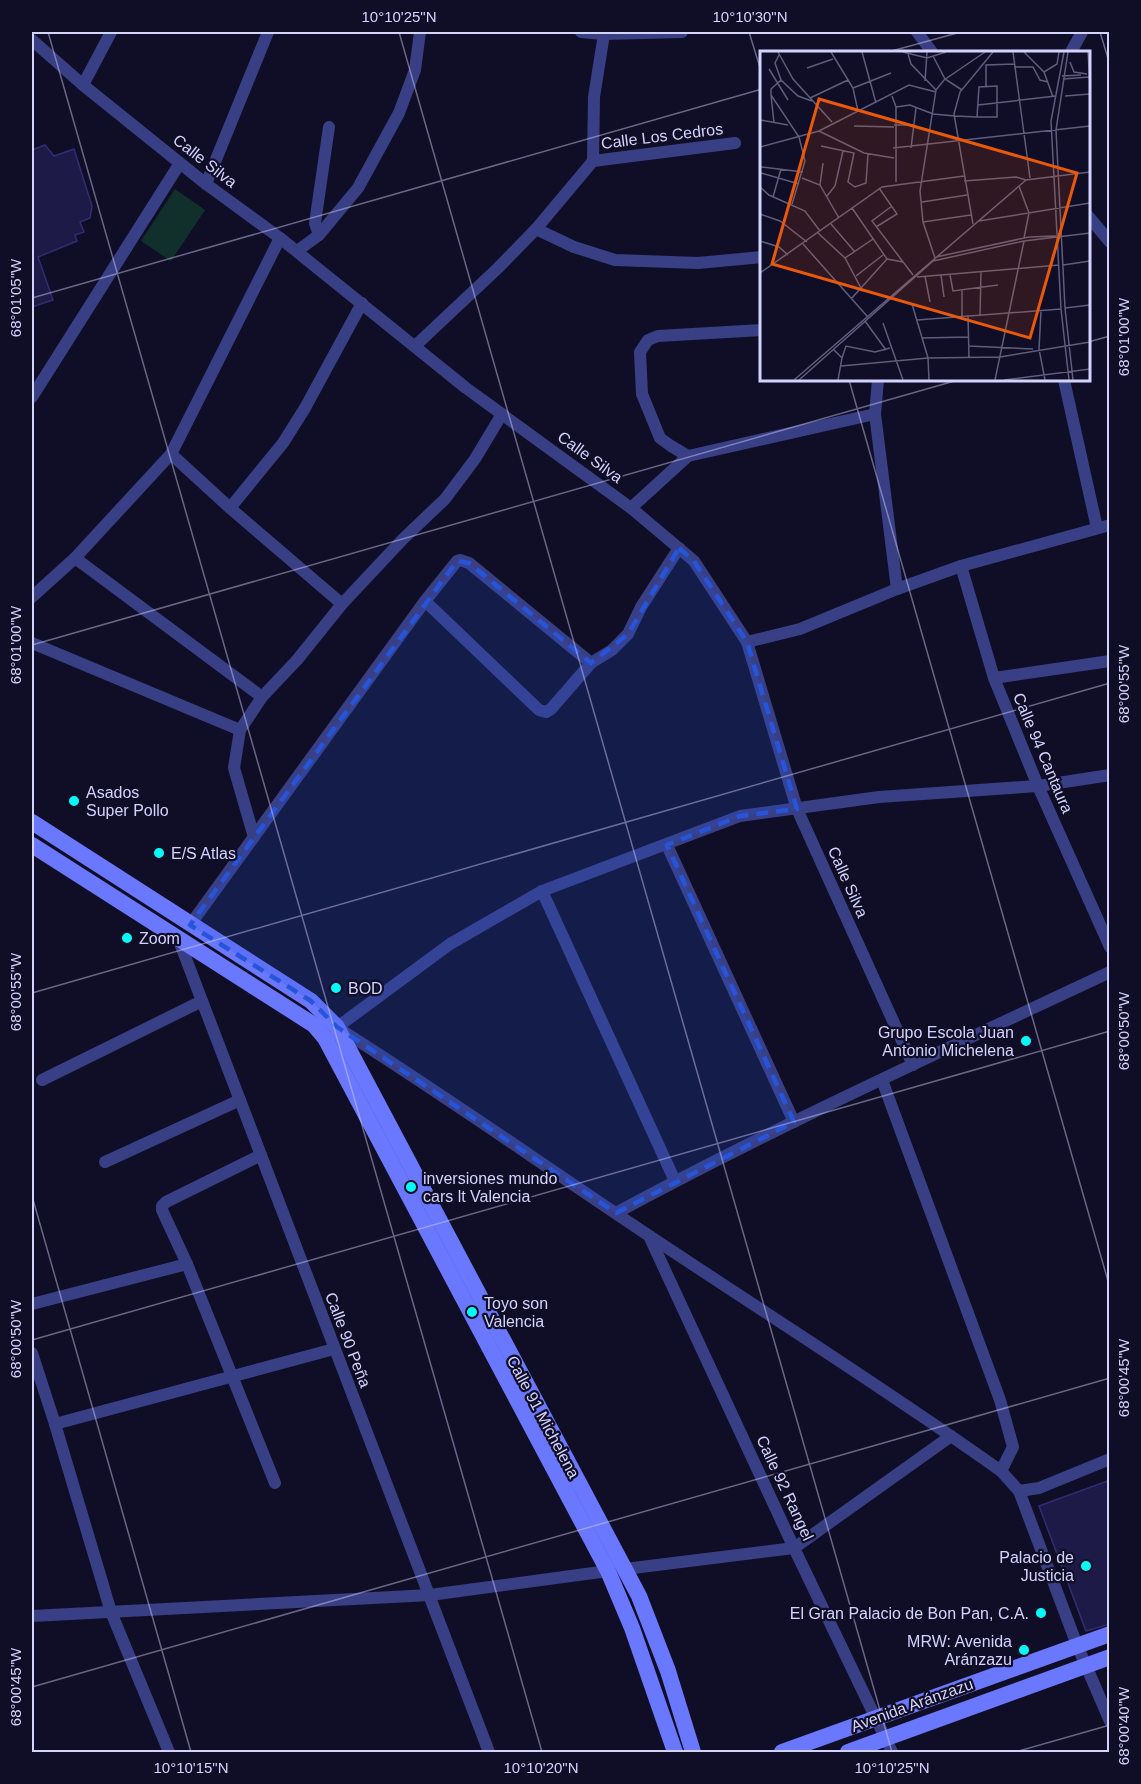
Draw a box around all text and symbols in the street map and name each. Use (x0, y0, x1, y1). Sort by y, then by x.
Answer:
text: 10°10'25"N (361, 8, 437, 25)
text: 10°10'30"N (712, 8, 788, 25)
inset map (760, 51, 1090, 381)
street label: Calle Los Cedros (600, 120, 724, 152)
street label: Calle Silva (170, 131, 240, 191)
text: 68°01'05"W (7, 258, 24, 337)
text: 68°01'00"W (1115, 297, 1132, 376)
street label: Calle Silva (554, 428, 626, 486)
text: 68°01'00"W (7, 605, 24, 684)
text: 68°00'55"W (1115, 644, 1132, 723)
street label: Calle 94 Cantaura (1010, 690, 1076, 816)
place label: Asados Super Pollo (86, 784, 169, 819)
marker: Asados Super Pollo (67, 794, 81, 808)
street label: Calle Silva (825, 844, 871, 920)
place label: E/S Atlas (171, 845, 236, 862)
marker: E/S Atlas (152, 846, 166, 860)
place label: Zoom (139, 930, 180, 947)
marker: Zoom (120, 931, 134, 945)
text: 68°00'55"W (7, 952, 24, 1031)
place label: BOD (348, 980, 383, 997)
marker: BOD (329, 981, 343, 995)
text: 68°00'50"W (1115, 991, 1132, 1070)
place label: Grupo Escola Juan Antonio Michelena (878, 1024, 1014, 1059)
marker: Grupo Escola Juan Antonio Michelena (1019, 1034, 1033, 1048)
place label: inversiones mundo cars lt Valencia (423, 1170, 557, 1205)
marker: inversiones mundo cars lt Valencia (404, 1180, 418, 1194)
street label: Calle 90 Peña (322, 1290, 374, 1390)
place label: Toyo son Valencia (484, 1295, 548, 1330)
text: 68°00'50"W (7, 1299, 24, 1378)
marker: Toyo son Valencia (465, 1305, 479, 1319)
text: 68°00'45"W (1115, 1338, 1132, 1417)
street label: Calle 91 Michelena (504, 1353, 582, 1481)
street label: Calle 92 Rangel (753, 1433, 817, 1543)
place label: Palacio de Justicia (999, 1549, 1074, 1584)
marker: Palacio de Justicia (1079, 1559, 1093, 1573)
place label: El Gran Palacio de Bon Pan, C.A. (790, 1605, 1029, 1622)
marker: El Gran Palacio de Bon Pan, C.A. (1034, 1606, 1048, 1620)
place label: MRW: Avenida Aránzazu (907, 1633, 1012, 1668)
marker: MRW: Avenida Aránzazu (1017, 1643, 1031, 1657)
text: 68°00'45"W (7, 1647, 24, 1726)
street label: Avenida Aránzazu (849, 1675, 975, 1735)
text: 68°00'40"W (1115, 1686, 1132, 1765)
text: 10°10'15"N (153, 1759, 229, 1776)
text: 10°10'20"N (503, 1759, 579, 1776)
text: 10°10'25"N (854, 1759, 930, 1776)

